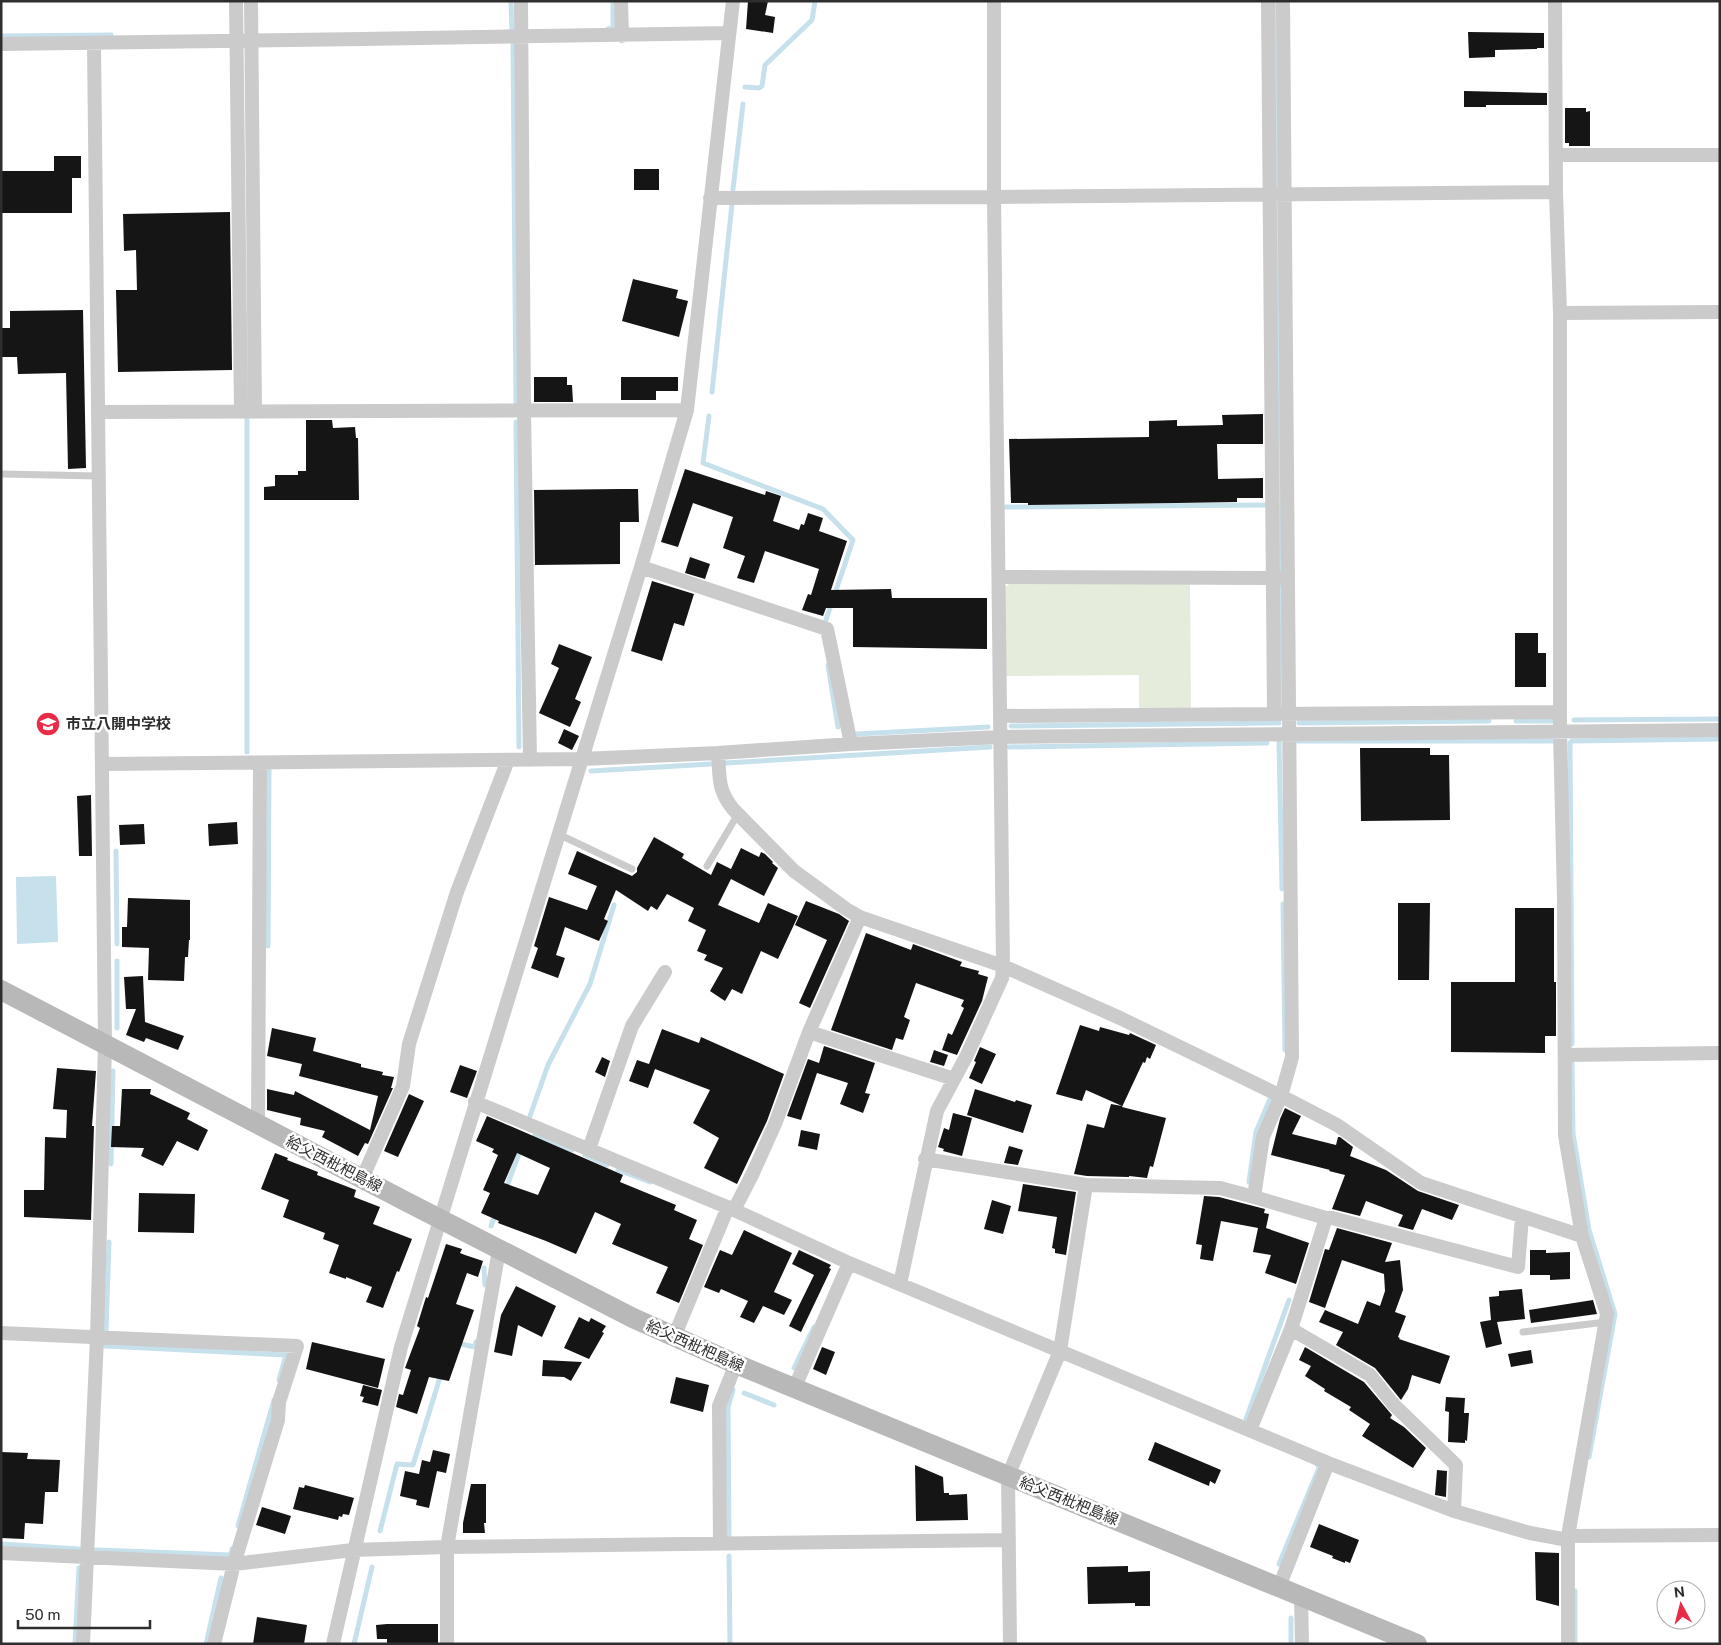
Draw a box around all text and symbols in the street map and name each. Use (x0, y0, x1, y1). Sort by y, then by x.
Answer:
school or university icon: 市立八開中学校 (35, 711, 61, 737)
place label: 市立八開中学校 (66, 715, 171, 732)
street label: 給父西枇杷島線 (284, 1132, 385, 1195)
street label: 給父西枇杷島線 (644, 1316, 747, 1375)
street label: 給父西枇杷島線 (1017, 1473, 1121, 1528)
north arrow (1656, 1580, 1706, 1630)
text: N (1673, 1583, 1686, 1601)
scale bar (18, 1598, 150, 1630)
text: 50 m (25, 1606, 60, 1623)

